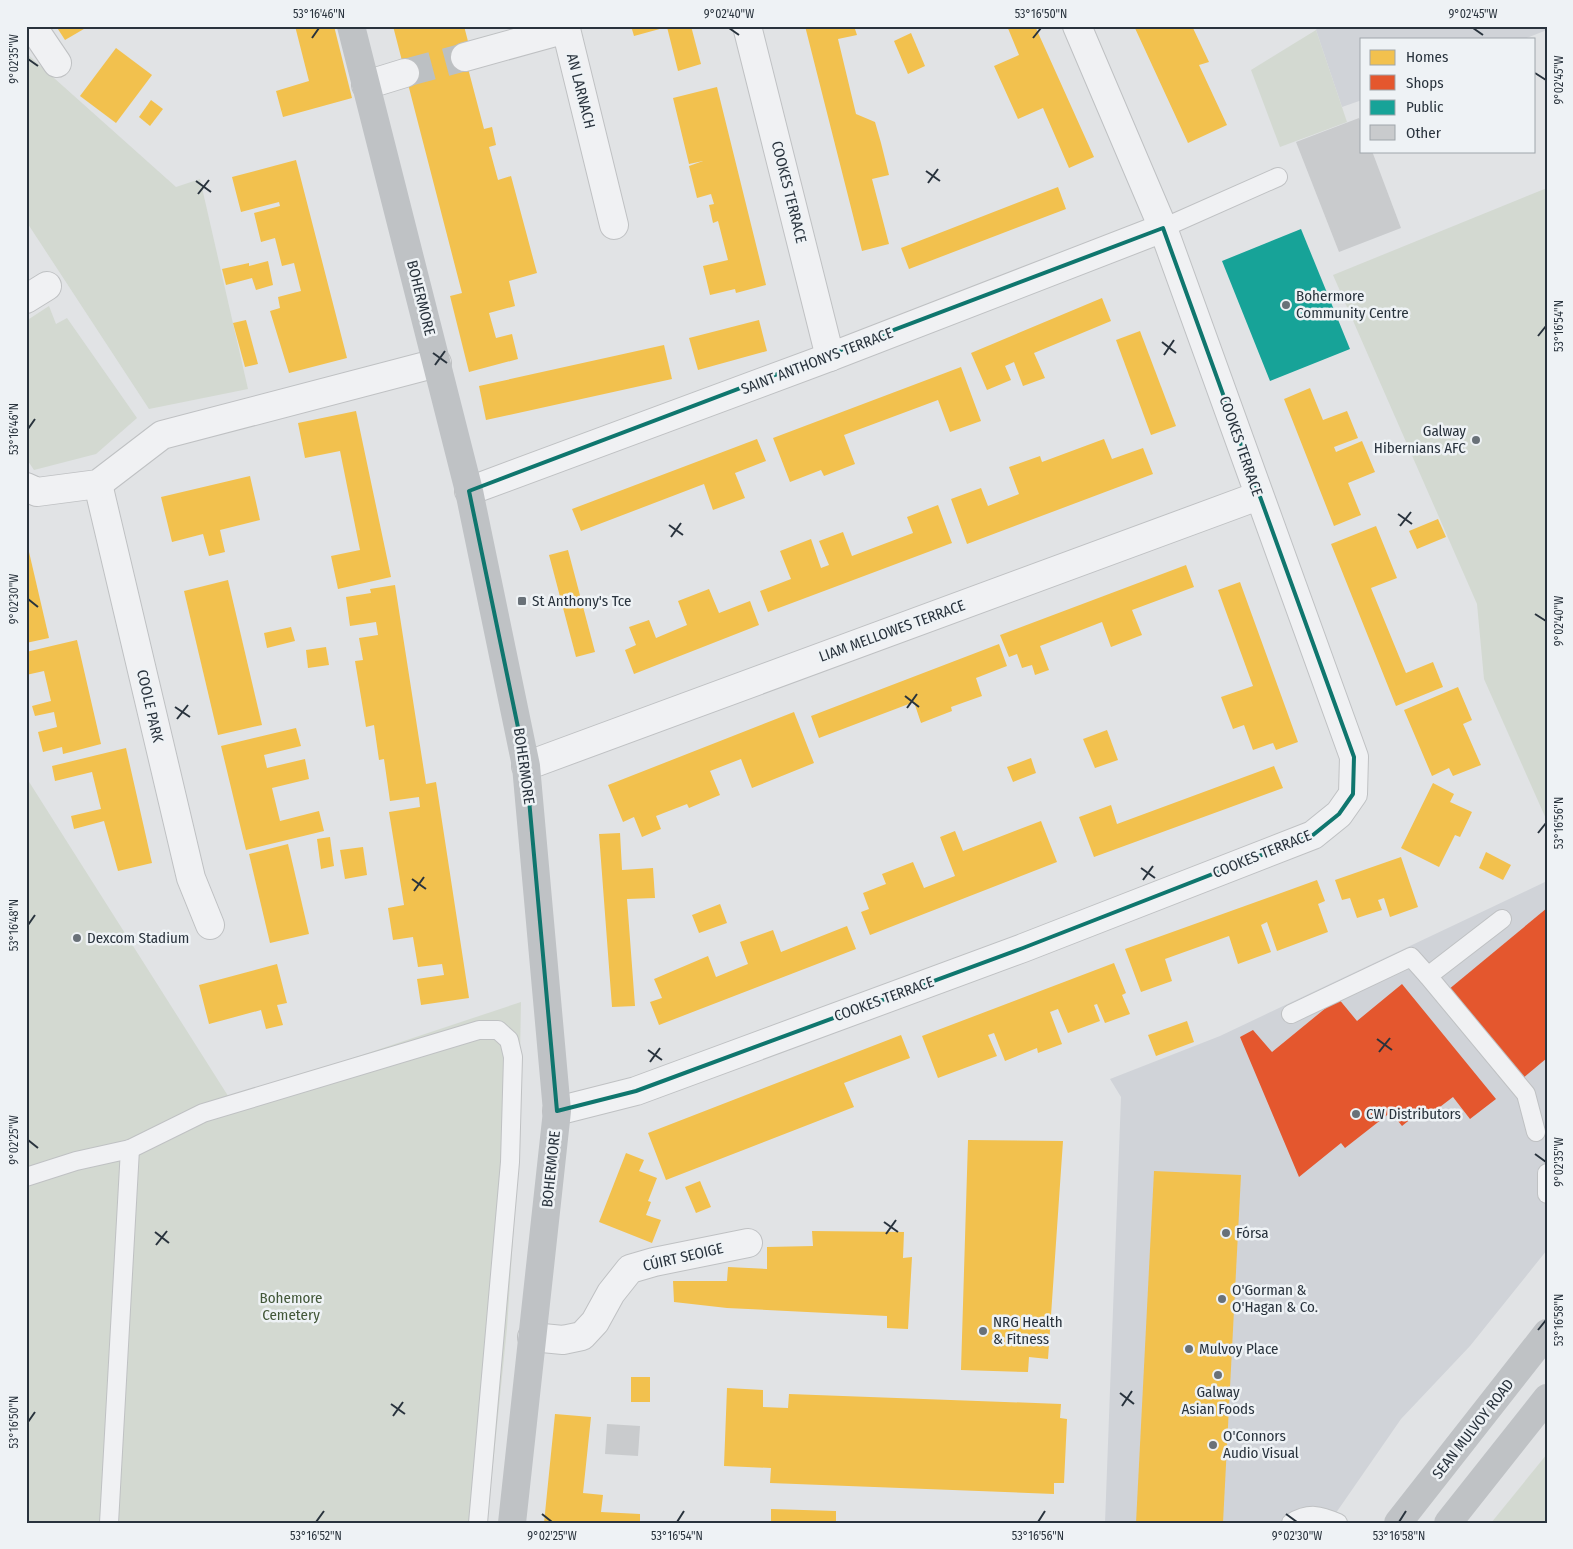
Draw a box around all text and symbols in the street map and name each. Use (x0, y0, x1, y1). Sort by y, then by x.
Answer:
text: 53°16'46"N (293, 7, 345, 21)
text: 9°02'40"W (704, 7, 754, 21)
text: 53°16'50"N (1015, 7, 1067, 21)
text: 9°02'45"W (1448, 7, 1498, 21)
text: 9°02'35"W (7, 34, 21, 84)
legend (1360, 38, 1536, 152)
text: Homes (1406, 48, 1448, 66)
street label: AN LARNACH (563, 52, 599, 130)
text: 9°02'45"W (1552, 55, 1566, 105)
text: Shops (1406, 74, 1444, 92)
text: Public (1406, 98, 1444, 116)
text: Other (1406, 124, 1442, 142)
street label: COOKES TERRACE (768, 139, 810, 245)
street label: BOHERMORE (403, 258, 439, 338)
place label: Bohermore Community Centre (1296, 287, 1409, 322)
marker: Bohermore Community Centre (1280, 299, 1292, 311)
text: 53°16'54"N (1552, 300, 1566, 352)
street label: SAINT ANTHONYS TERRACE (739, 324, 895, 398)
street label: COOKES TERRACE (1215, 394, 1267, 498)
text: 53°16'46"N (7, 403, 21, 455)
place label: Galway Hibernians AFC (1374, 422, 1466, 457)
marker: Galway Hibernians AFC (1470, 434, 1482, 446)
text: 9°02'30"W (7, 574, 21, 624)
place label: St Anthony's Tce (532, 592, 631, 610)
marker: St Anthony's Tce (516, 595, 528, 607)
street label: LIAM MELLOWES TERRACE (816, 596, 968, 666)
text: 9°02'40"W (1552, 596, 1566, 646)
street label: COOLE PARK (133, 668, 167, 744)
street label: BOHERMORE (510, 727, 538, 805)
text: 53°16'56"N (1552, 797, 1566, 849)
street label: COOKES TERRACE (1210, 826, 1314, 882)
text: 53°16'48"N (7, 899, 21, 951)
place label: Dexcom Stadium (87, 929, 189, 947)
marker: Dexcom Stadium (71, 932, 83, 944)
street label: COOKES TERRACE (832, 973, 936, 1025)
place label: CW Distributors (1366, 1105, 1461, 1123)
marker: CW Distributors (1350, 1108, 1362, 1120)
text: 9°02'25"W (7, 1115, 21, 1165)
street label: BOHERMORE (538, 1130, 564, 1208)
text: 9°02'35"W (1552, 1137, 1566, 1187)
place label: Fórsa (1236, 1224, 1269, 1242)
marker: Fórsa (1220, 1227, 1232, 1239)
street label: CÚIRT SEOIGE (641, 1239, 725, 1275)
place label: O'Gorman & O'Hagan & Co. (1232, 1281, 1318, 1316)
park label: Bohemore Cemetery (259, 1289, 323, 1324)
marker: O'Gorman & O'Hagan & Co. (1216, 1293, 1228, 1305)
text: 53°16'58"N (1552, 1294, 1566, 1346)
place label: NRG Health & Fitness (993, 1313, 1063, 1348)
marker: NRG Health & Fitness (977, 1325, 989, 1337)
place label: Mulvoy Place (1199, 1340, 1278, 1358)
marker: Mulvoy Place (1183, 1343, 1195, 1355)
marker: Galway Asian Foods (1212, 1369, 1224, 1381)
street label: SEAN MULVOY ROAD (1429, 1376, 1517, 1482)
place label: Galway Asian Foods (1181, 1383, 1255, 1418)
text: 53°16'50"N (7, 1396, 21, 1448)
place label: O'Connors Audio Visual (1223, 1427, 1299, 1462)
marker: O'Connors Audio Visual (1207, 1439, 1219, 1451)
text: 53°16'52"N (290, 1529, 342, 1543)
text: 9°02'25"W (527, 1529, 577, 1543)
text: 53°16'54"N (651, 1529, 703, 1543)
text: 53°16'56"N (1012, 1529, 1064, 1543)
text: 9°02'30"W (1272, 1529, 1322, 1543)
text: 53°16'58"N (1373, 1529, 1425, 1543)

